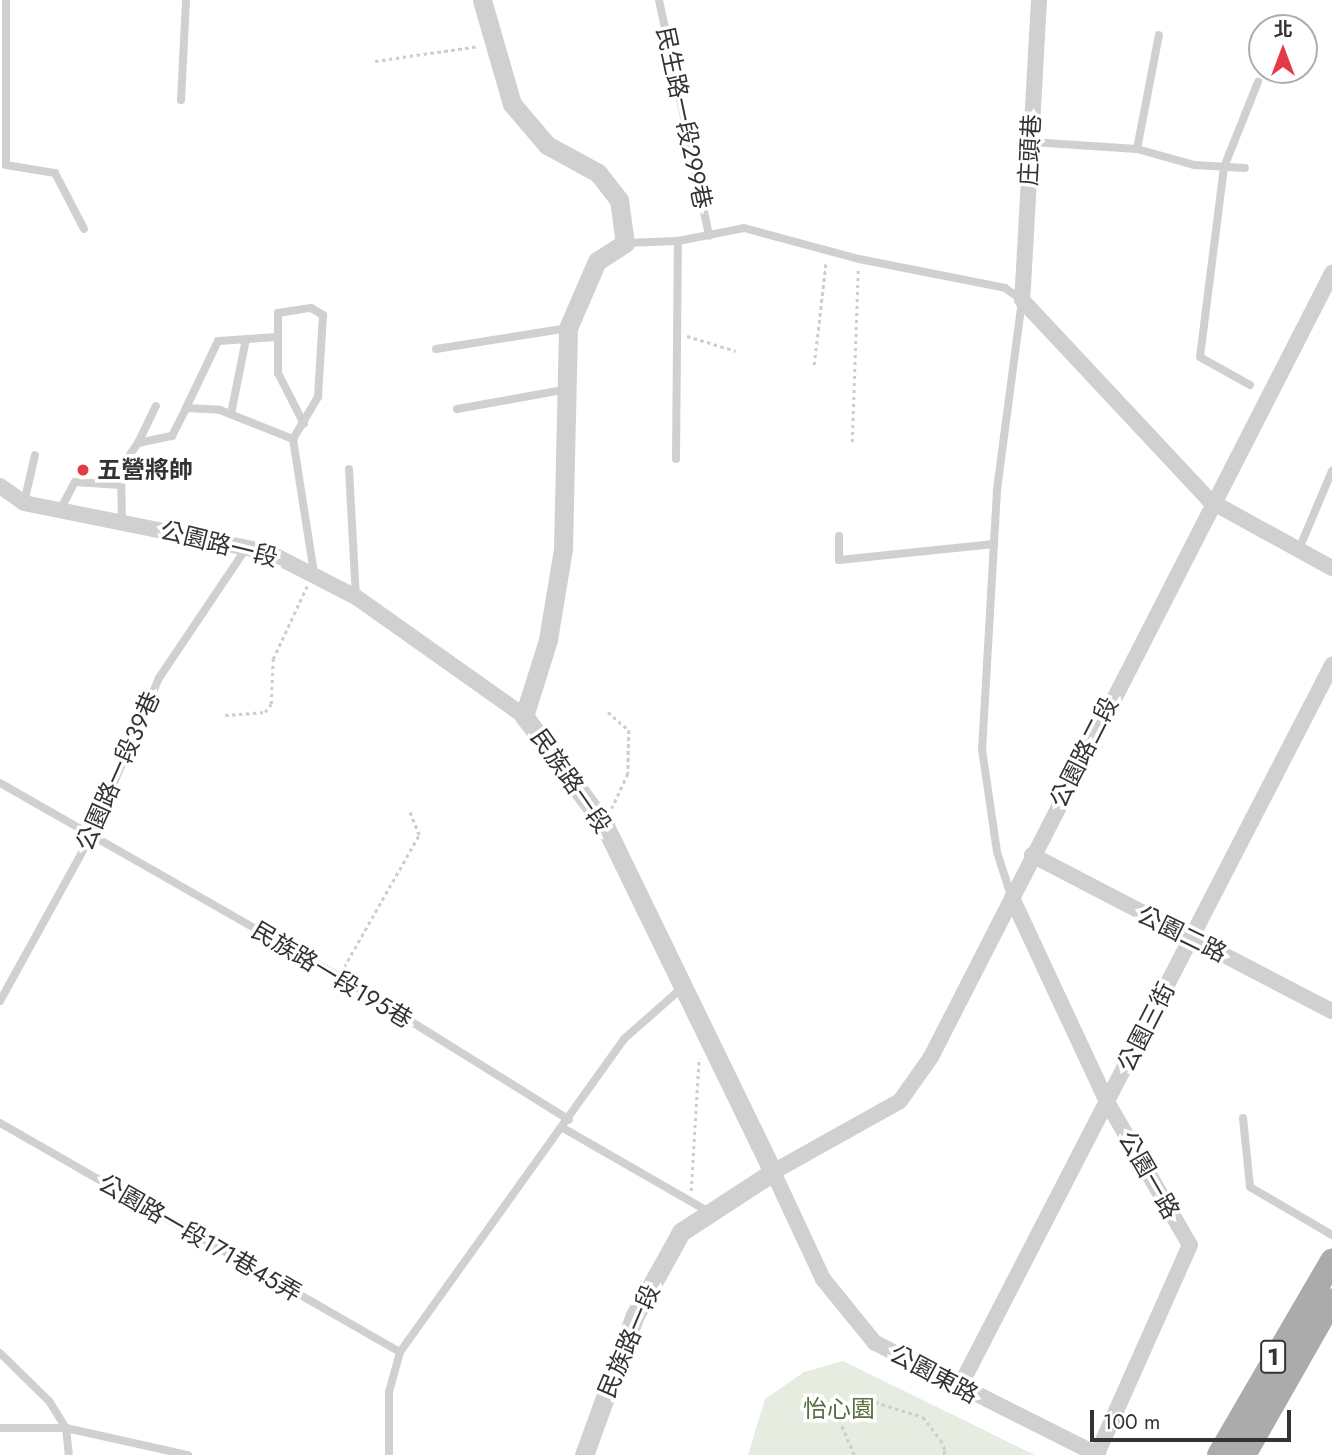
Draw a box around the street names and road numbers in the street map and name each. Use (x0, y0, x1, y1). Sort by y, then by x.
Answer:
street label: 民生路一段299巷 (651, 24, 717, 212)
street label: 庄頭巷 (1014, 113, 1046, 187)
street label: 公園路一段 (157, 516, 281, 572)
street label: 公園路一段39巷 (70, 687, 166, 855)
street label: 公園路二段 (1044, 692, 1124, 812)
street label: 民族路一段 (525, 724, 617, 838)
street label: 公園二路 (1133, 900, 1231, 968)
street label: 民族路一段195巷 (247, 916, 417, 1034)
street label: 公園三街 (1111, 978, 1181, 1076)
street label: 公園一路 (1113, 1126, 1185, 1224)
street label: 公園路一段171巷45弄 (93, 1168, 307, 1308)
street label: 民族路一段 (592, 1280, 666, 1402)
road number: 1 (1259, 1338, 1287, 1376)
street label: 公園東路 (885, 1339, 983, 1409)

